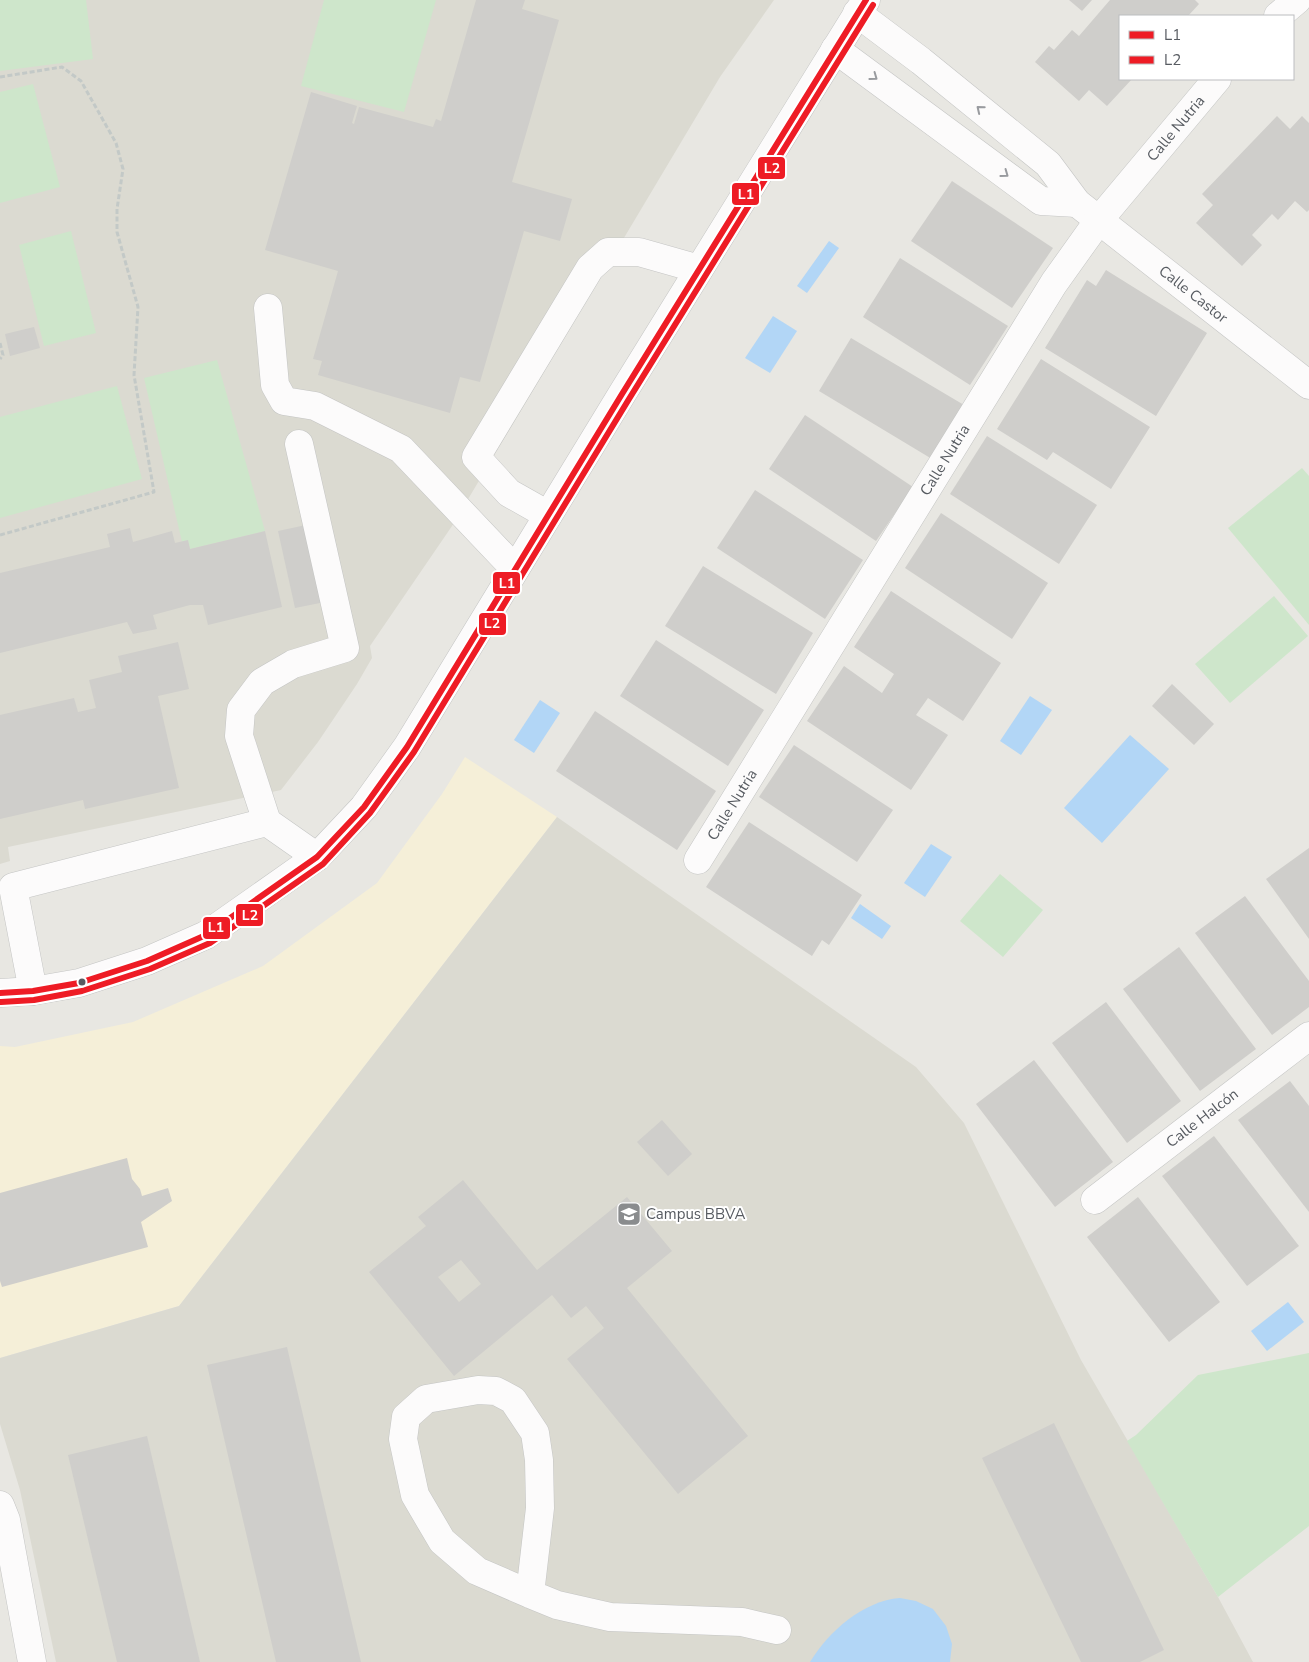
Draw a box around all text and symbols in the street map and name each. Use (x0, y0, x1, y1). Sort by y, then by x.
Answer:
legend (1119, 15, 1294, 80)
text: L1 (1164, 25, 1181, 45)
text: L2 (1164, 50, 1181, 70)
one-way arrow (868, 72, 877, 80)
street label: Calle Nutria (1142, 91, 1209, 165)
one-way arrow (977, 106, 986, 114)
line badge: L2 (757, 156, 786, 180)
text: L2 (764, 159, 780, 178)
one-way arrow (999, 168, 1009, 177)
line badge: L1 (731, 182, 760, 206)
text: L1 (738, 185, 754, 204)
street label: Calle Castor (1155, 261, 1232, 328)
street label: Calle Nutria (915, 421, 974, 499)
line badge: L1 (492, 571, 521, 595)
text: L1 (499, 574, 515, 593)
line badge: L2 (478, 612, 507, 636)
text: L2 (484, 614, 500, 633)
street label: Calle Nutria (703, 765, 762, 844)
line badge: L2 (235, 903, 264, 927)
text: L2 (242, 906, 258, 925)
line badge: L1 (202, 916, 231, 940)
text: L1 (208, 918, 224, 937)
unlabelled marker (77, 977, 87, 987)
street label: Calle Halcón (1162, 1084, 1242, 1152)
school or university icon: Campus BBVA (616, 1201, 642, 1227)
place label: Campus BBVA (646, 1204, 746, 1224)

